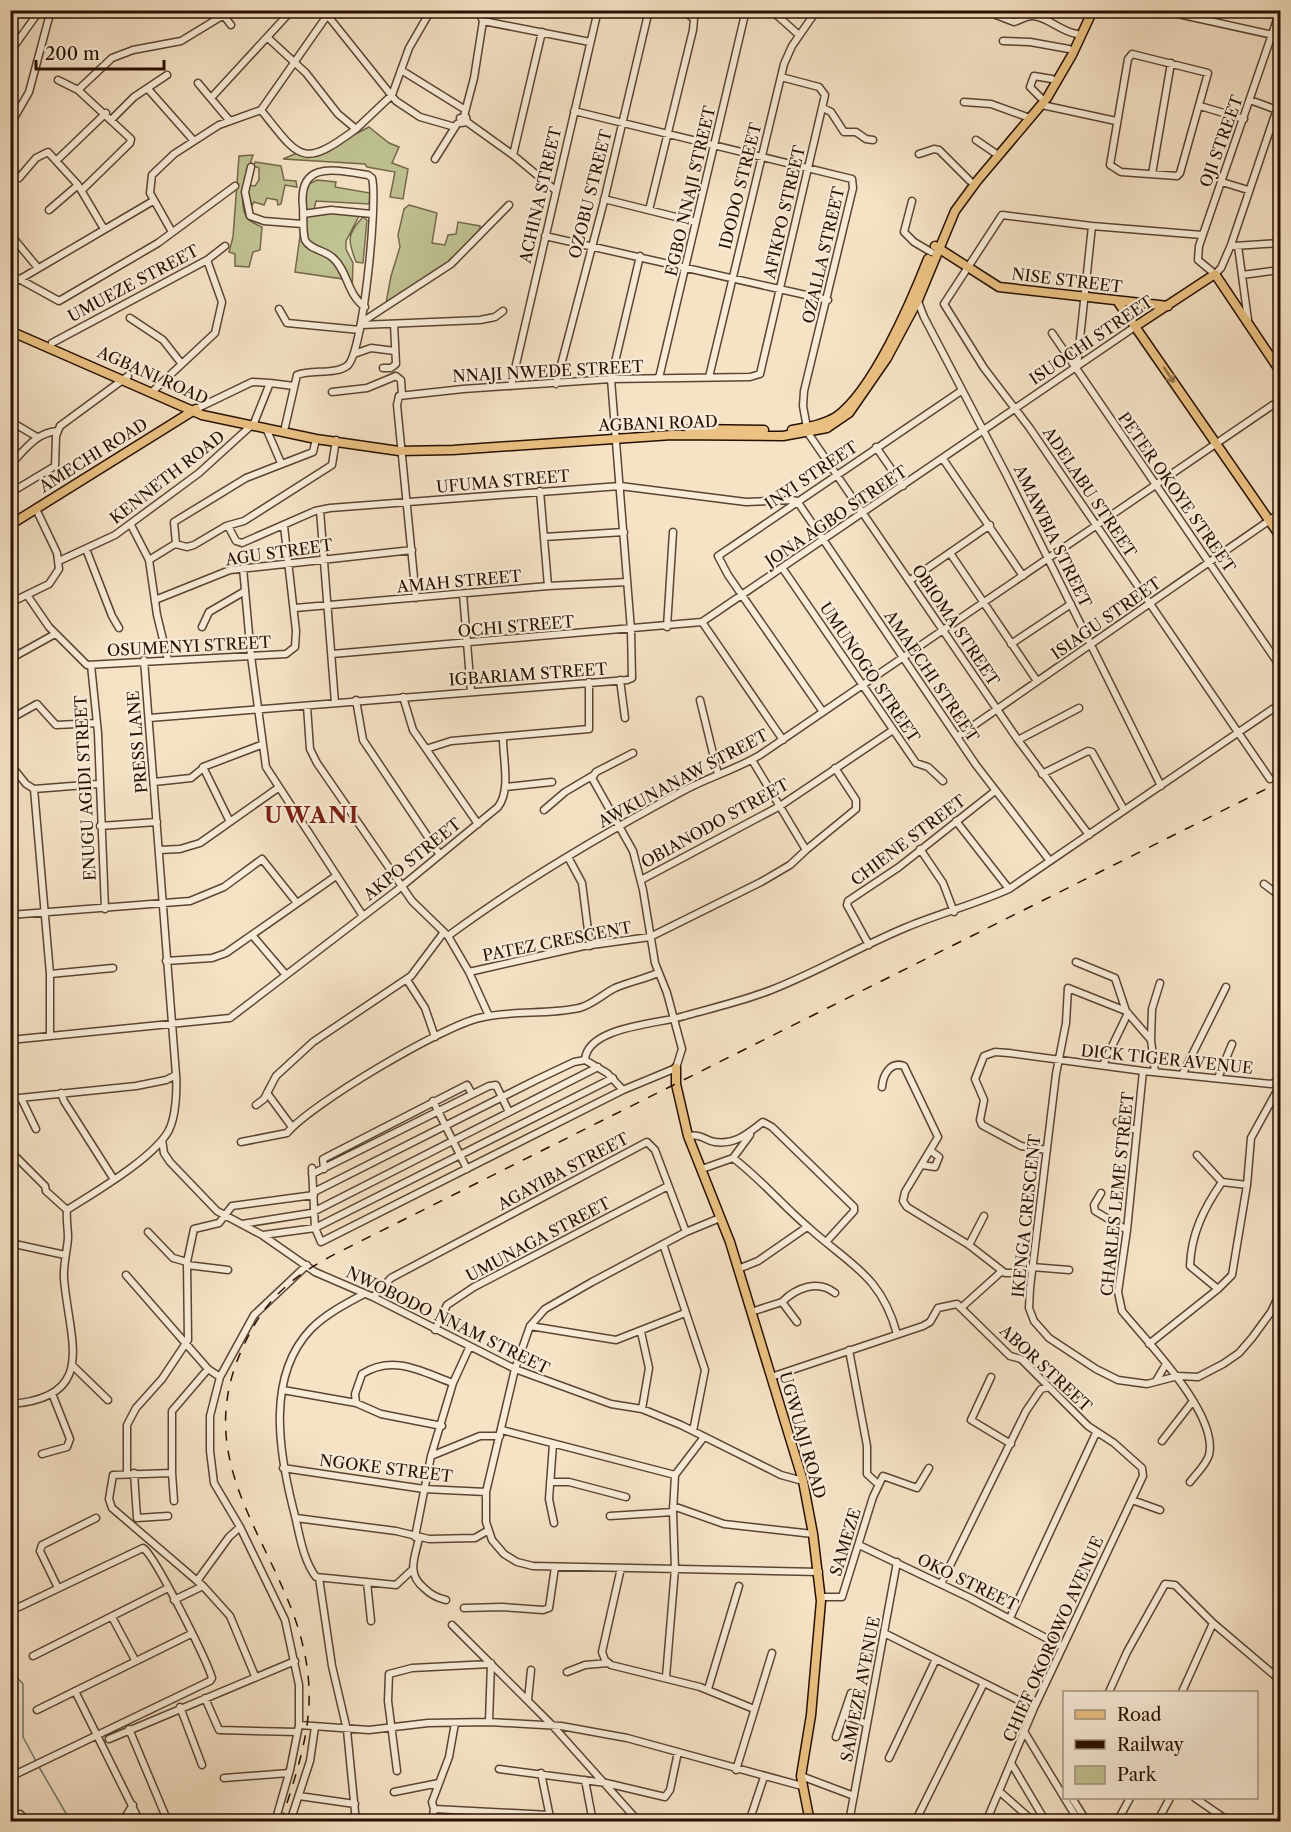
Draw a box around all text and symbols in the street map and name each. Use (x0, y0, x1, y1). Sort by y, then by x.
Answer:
scale bar (36, 33, 164, 71)
text: 200 m (45, 43, 100, 65)
street label: OJI STREET (1195, 92, 1247, 190)
street label: EGBO NNAJI STREET (661, 104, 719, 278)
street label: IDODO STREET (715, 121, 765, 251)
street label: ACHINA STREET (514, 125, 565, 266)
street label: OZOBU STREET (564, 127, 616, 261)
street label: AFIKPO STREET (759, 143, 809, 282)
street label: OZALLA STREET (798, 185, 848, 325)
street label: UMUEZE STREET (64, 240, 202, 326)
street label: NISE STREET (1010, 263, 1124, 297)
street label: ISUOCHI STREET (1025, 291, 1157, 389)
street label: AGBANI ROAD (93, 341, 212, 408)
street label: NNAJI NWEDE STREET (452, 356, 644, 386)
one-way arrow (1163, 366, 1175, 382)
street label: PETER OKOYE STREET (1114, 408, 1240, 576)
street label: AGBANI ROAD (597, 411, 718, 435)
street label: AMECHI ROAD (34, 414, 151, 497)
street label: ADELABU STREET (1038, 422, 1141, 561)
street label: KENNETH ROAD (106, 426, 228, 528)
street label: INYI STREET (761, 436, 861, 514)
street label: JONA AGBO STREET (759, 461, 911, 573)
street label: AMAWBIA STREET (1009, 461, 1096, 611)
street label: UFUMA STREET (435, 465, 571, 497)
street label: AGU STREET (223, 535, 334, 570)
street label: OBIOMA STREET (908, 560, 1004, 690)
street label: AMAH STREET (395, 566, 522, 597)
street label: ISIAGU STREET (1047, 573, 1165, 663)
street label: UMUNOGO STREET (816, 598, 924, 746)
street label: AMAECHI STREET (880, 606, 984, 746)
street label: OCHI STREET (457, 611, 575, 641)
street label: OSUMENYI STREET (106, 632, 272, 660)
street label: IGBARIAM STREET (448, 658, 608, 690)
street label: PRESS LANE (123, 690, 151, 794)
street label: ENUGU AGIDI STREET (70, 695, 100, 881)
street label: AWKUNANAW STREET (594, 725, 772, 832)
street label: OBIANODO STREET (637, 774, 793, 872)
street label: CHIENE STREET (847, 790, 969, 890)
district label: UWANI (264, 802, 360, 829)
street label: AKPO STREET (358, 814, 465, 905)
street label: PATEZ CRESCENT (481, 917, 633, 965)
street label: DICK TIGER AVENUE (1080, 1040, 1254, 1078)
street label: CHARLES LEME STREET (1096, 1091, 1138, 1297)
street label: AGAYIBA STREET (493, 1128, 632, 1214)
street label: IKENGA CRESCENT (1007, 1133, 1045, 1299)
street label: UMUNAGA STREET (462, 1192, 614, 1286)
street label: NWOBODO NNAM STREET (343, 1262, 553, 1378)
street label: ABOR STREET (995, 1320, 1096, 1416)
street label: UGWUAJI ROAD (775, 1369, 831, 1501)
street label: NGOKE STREET (318, 1450, 454, 1486)
street label: SAMEZE (825, 1506, 865, 1578)
street label: CHIEF OKOROWO AVENUE (998, 1533, 1108, 1745)
street label: OKO STREET (914, 1549, 1022, 1615)
street label: SAM EZE AVENUE (836, 1615, 884, 1763)
legend (1063, 1691, 1258, 1799)
text: Road (1117, 1704, 1162, 1726)
text: Railway (1117, 1734, 1185, 1756)
text: Park (1117, 1764, 1158, 1786)

